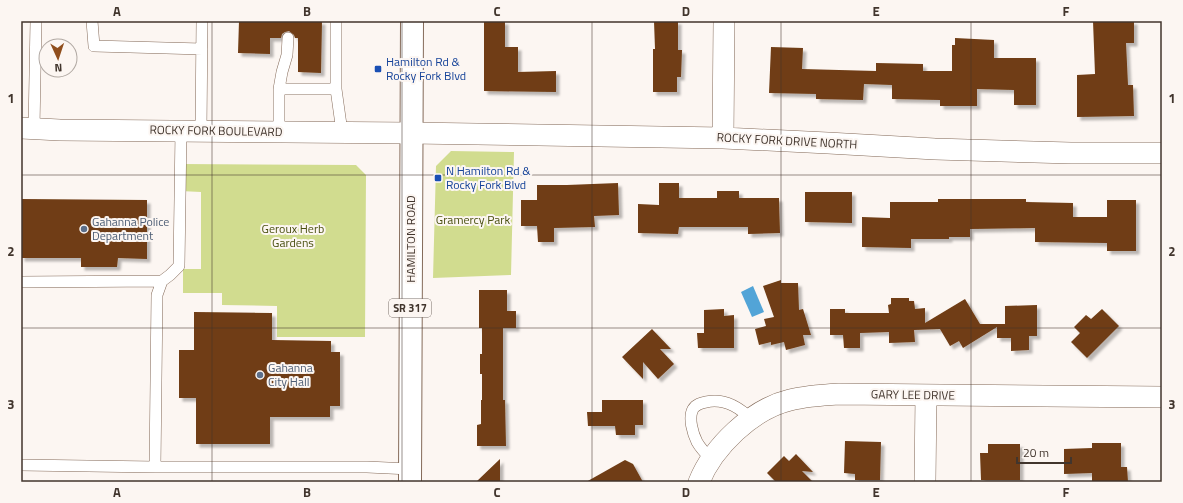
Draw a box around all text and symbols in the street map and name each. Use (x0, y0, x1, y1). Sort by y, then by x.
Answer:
text: A (113, 1, 121, 21)
text: B (303, 1, 311, 21)
text: C (493, 1, 501, 21)
text: D (682, 1, 690, 21)
text: E (872, 1, 880, 21)
text: F (1063, 1, 1070, 21)
north arrow (38, 38, 78, 78)
place label: Hamilton Rd & Rocky Fork Blvd (386, 52, 466, 85)
text: N (54, 60, 63, 76)
marker: Hamilton Rd & Rocky Fork Blvd (373, 64, 383, 74)
text: 1 (7, 88, 15, 108)
text: 1 (1168, 88, 1176, 108)
street label: ROCKY FORK BOULEVARD (149, 120, 283, 141)
street label: ROCKY FORK DRIVE NORTH (716, 127, 858, 154)
place label: N Hamilton Rd & Rocky Fork Blvd (446, 161, 531, 194)
marker: N Hamilton Rd & Rocky Fork Blvd (433, 173, 443, 183)
street label: HAMILTON ROAD (401, 195, 420, 283)
park label: Gramercy Park (436, 210, 510, 229)
place label: Gahanna Police Department (92, 212, 169, 245)
park label: Geroux Herb Gardens (262, 219, 324, 252)
marker: Gahanna Police Department (79, 224, 89, 234)
text: 2 (7, 241, 15, 261)
text: 2 (1168, 241, 1176, 261)
road number: SR 317 (389, 299, 431, 317)
place label: Gahanna City Hall (268, 358, 313, 391)
marker: Gahanna City Hall (255, 370, 265, 380)
street label: GARY LEE DRIVE (871, 384, 956, 405)
text: 3 (7, 394, 15, 414)
text: 3 (1168, 394, 1176, 414)
scale bar (1017, 439, 1071, 465)
text: 20 m (1023, 443, 1049, 462)
text: A (113, 482, 121, 502)
text: B (303, 482, 311, 502)
text: C (493, 482, 501, 502)
text: D (682, 482, 690, 502)
text: E (872, 482, 880, 502)
text: F (1063, 482, 1070, 502)

